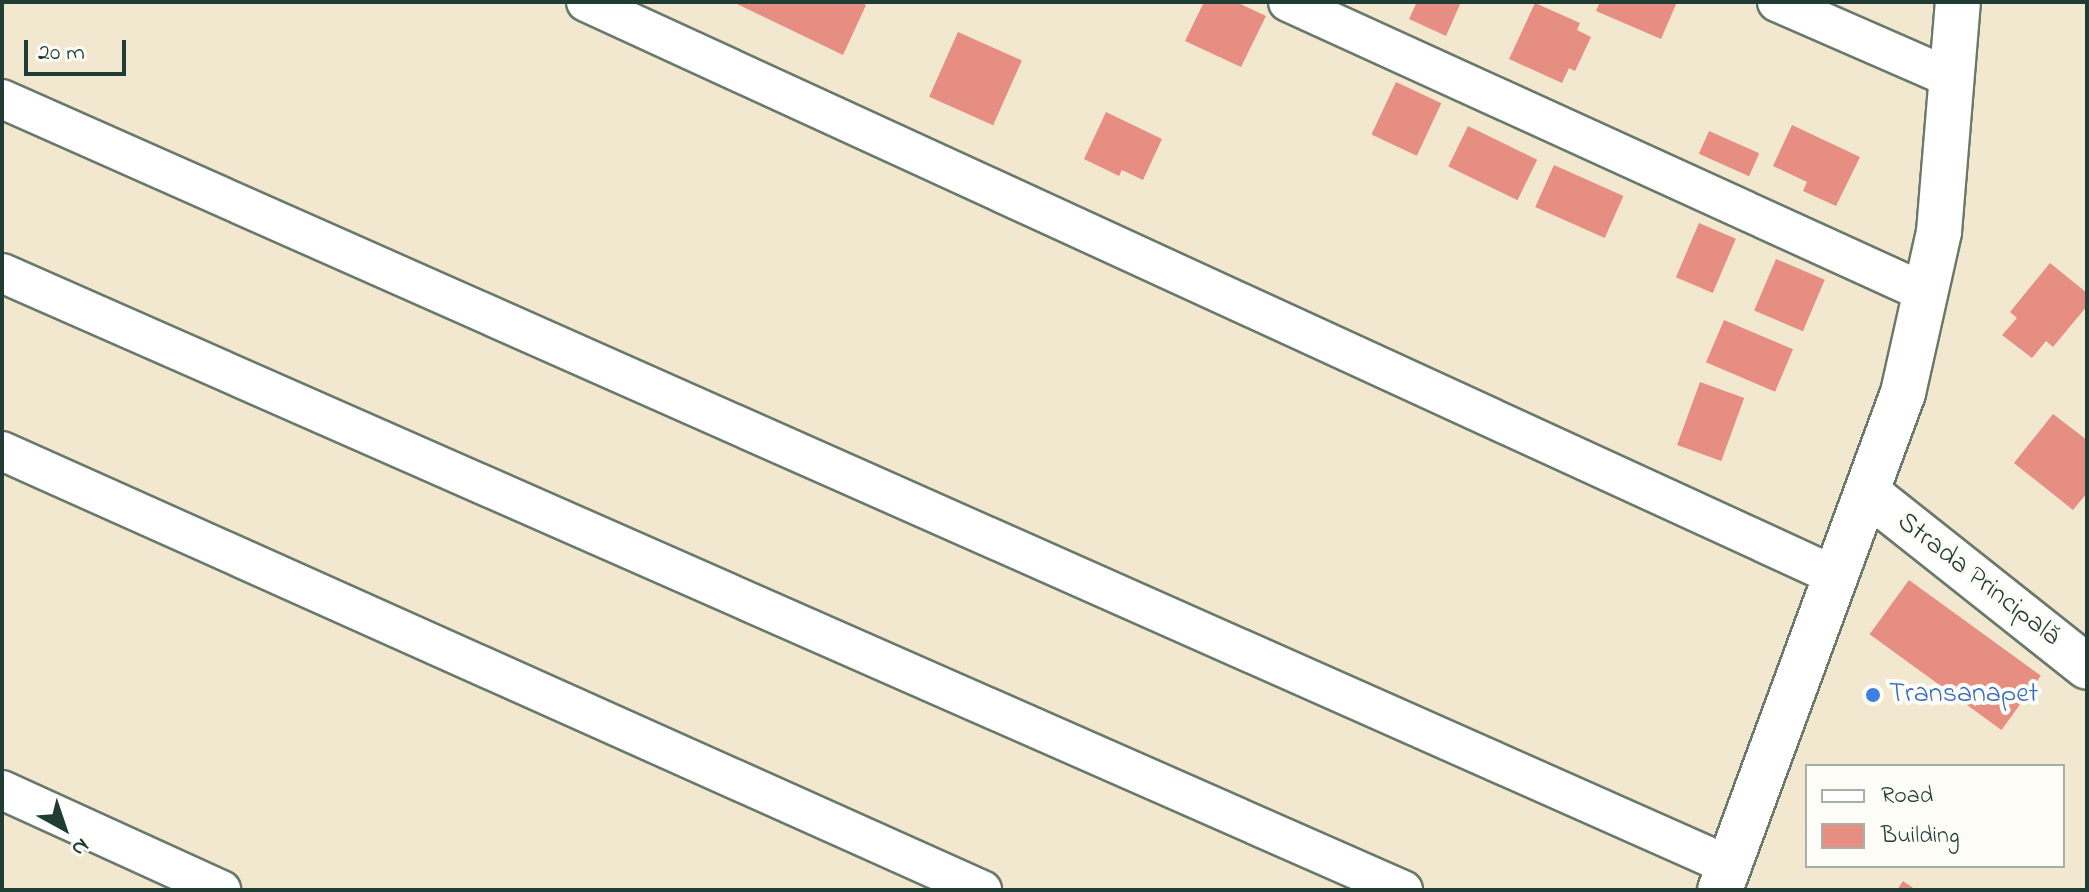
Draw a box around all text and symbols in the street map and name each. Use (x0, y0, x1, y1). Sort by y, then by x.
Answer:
scale bar (28, 24, 130, 74)
text: 20 m (38, 36, 85, 71)
street label: Strada Principală (1890, 506, 2066, 654)
place label: Transanapet (1889, 678, 2038, 712)
marker: Transanapet (1864, 686, 1882, 704)
legend (1805, 764, 2065, 868)
text: Road (1881, 779, 1933, 814)
north arrow (24, 788, 104, 868)
text: Building (1881, 819, 1960, 854)
text: N (63, 829, 95, 863)

